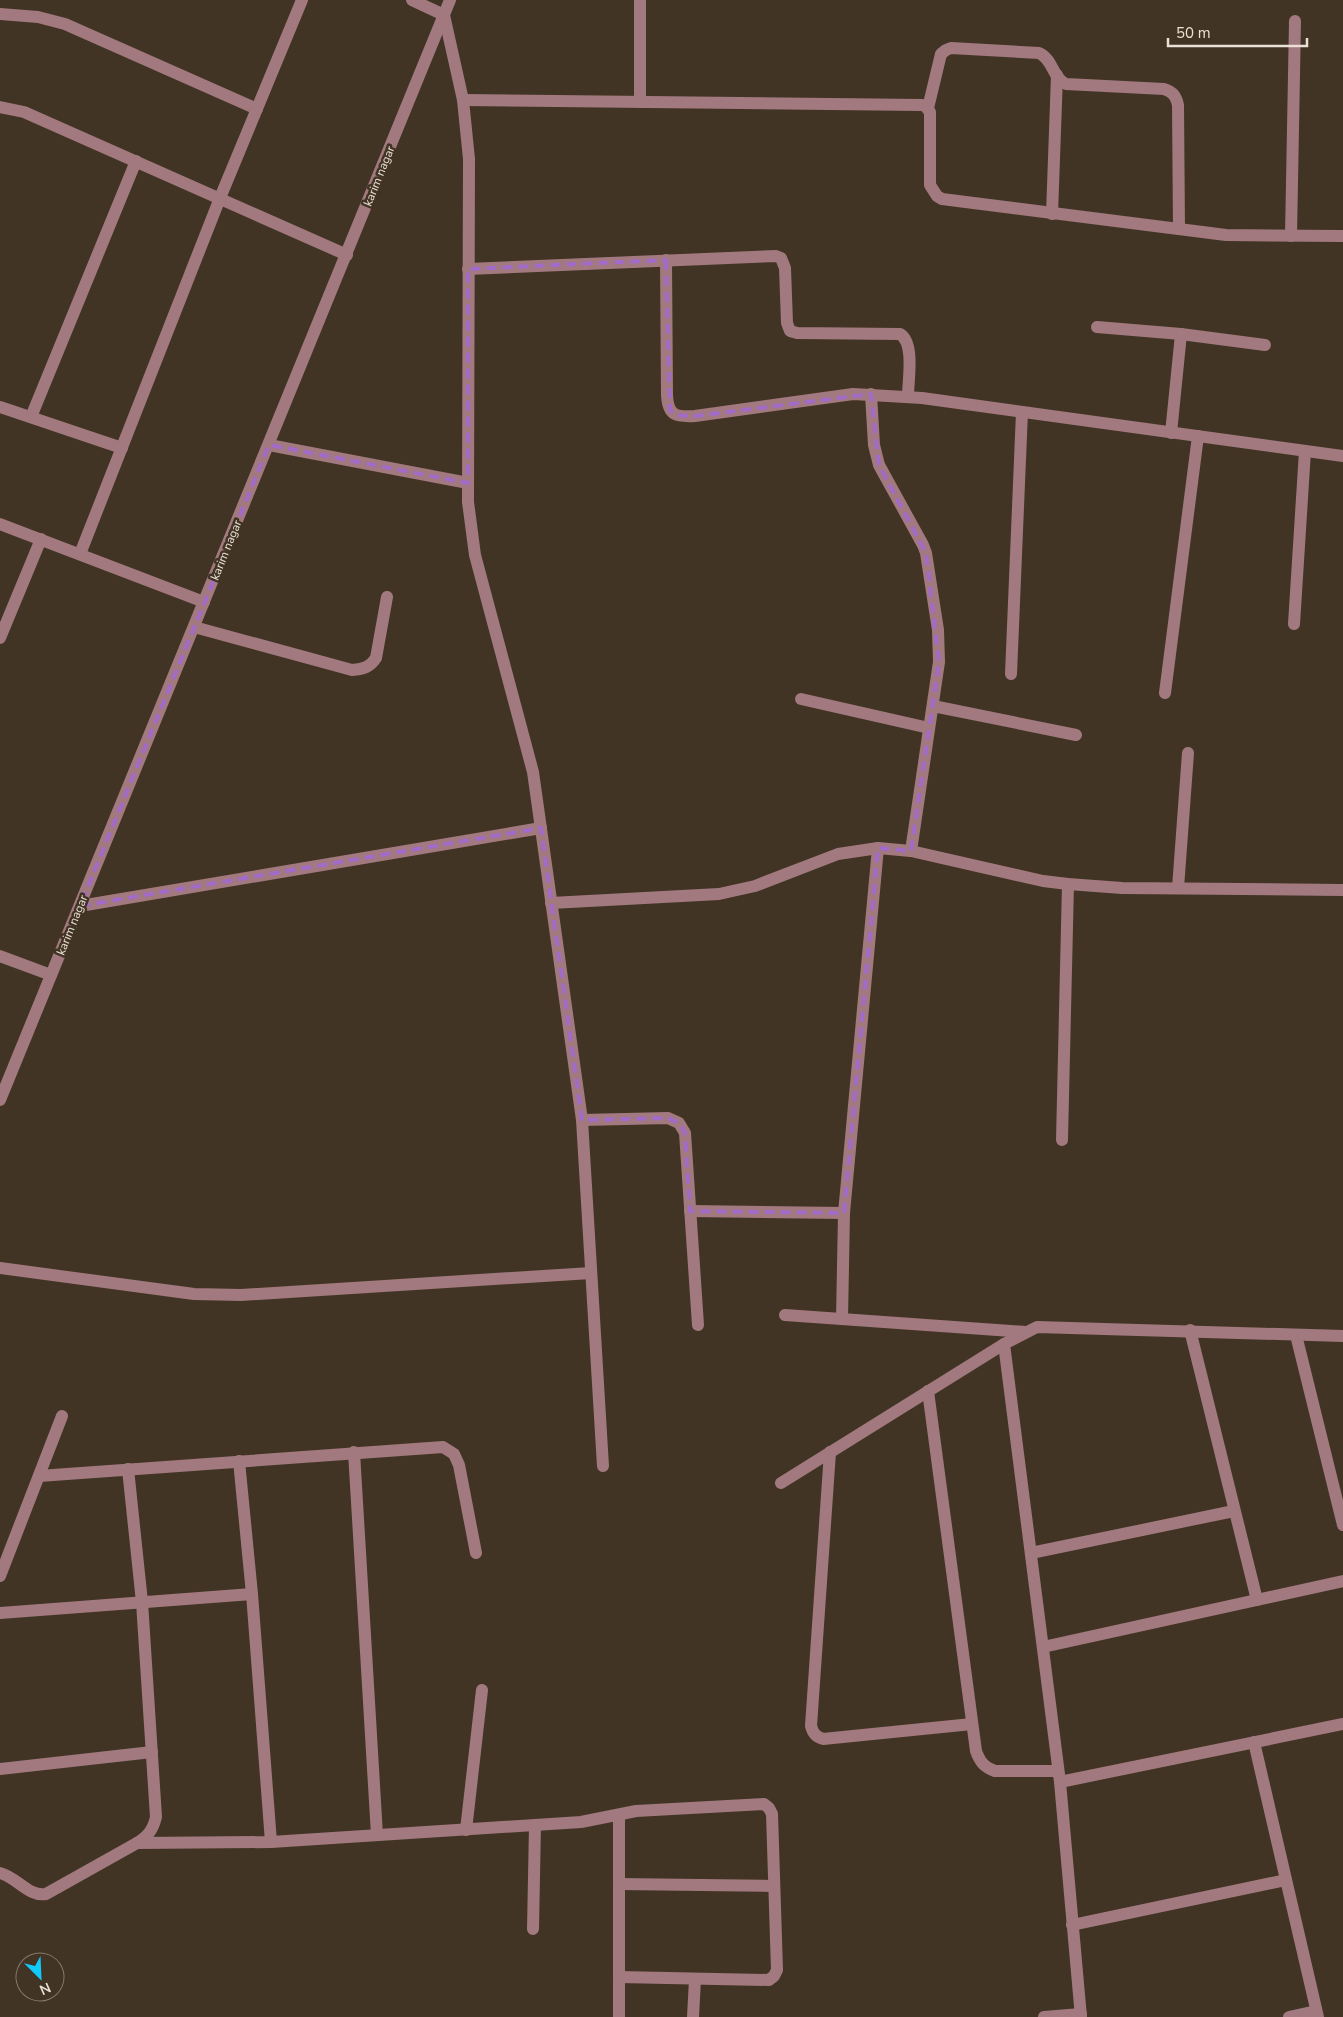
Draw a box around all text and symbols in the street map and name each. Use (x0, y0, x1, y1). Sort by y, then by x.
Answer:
scale bar (1168, 15, 1307, 47)
text: 50 m (1176, 23, 1211, 43)
street label: karim nagar (360, 143, 399, 208)
street label: karim nagar (207, 517, 246, 582)
street label: karim nagar (53, 892, 92, 957)
north arrow (15, 1952, 65, 2002)
text: N (36, 1978, 54, 1999)

